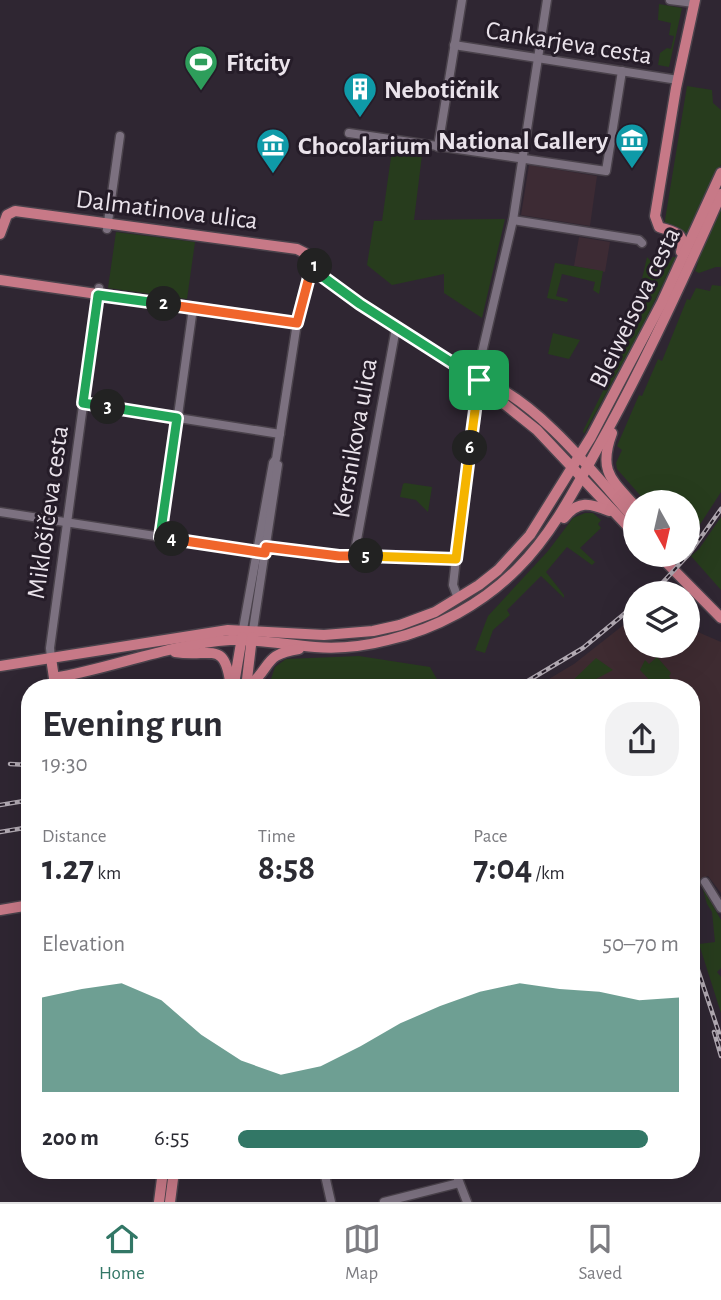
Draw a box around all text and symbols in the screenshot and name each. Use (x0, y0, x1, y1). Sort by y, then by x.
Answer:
street label: Cankarjeva cesta (484, 17, 654, 69)
sports icon: Fitcity (182, 43, 220, 92)
place label: Fitcity (226, 50, 291, 76)
building icon: Nebotičnik (341, 70, 379, 119)
place label: Nebotičnik (384, 77, 499, 103)
museum icon: National Gallery (613, 121, 651, 170)
museum icon: Chocolarium (254, 126, 292, 175)
place label: National Gallery (438, 128, 608, 154)
place label: Chocolarium (298, 133, 431, 159)
street label: Dalmatinova ulica (74, 186, 259, 234)
street label: Bleiweisova cesta (585, 223, 685, 392)
pin: 1 (298, 248, 332, 284)
text: 1 (311, 256, 318, 275)
pin: 2 (146, 286, 182, 322)
text: 2 (159, 294, 168, 313)
pin (449, 350, 509, 410)
street label: Kersnikova ulica (328, 356, 382, 520)
icon: arrive (460, 361, 498, 399)
pin: 3 (90, 390, 126, 424)
text: 3 (103, 397, 112, 416)
street label: Miklošičeva cesta (23, 424, 73, 600)
pin: 6 (452, 430, 488, 466)
text: 6 (465, 438, 474, 457)
north arrow (623, 490, 700, 567)
map controls (623, 490, 700, 658)
pin: 4 (154, 522, 190, 556)
text: 4 (167, 529, 176, 548)
pin: 5 (348, 538, 384, 574)
text: 5 (361, 546, 370, 565)
button: layers (623, 581, 700, 658)
button: share (605, 702, 679, 776)
text: Evening run (42, 706, 223, 744)
text: 19:30 (42, 753, 88, 776)
text: Distance (42, 827, 106, 846)
text: Time (258, 827, 296, 846)
text: Pace (473, 827, 508, 846)
text: 1.27 (42, 851, 94, 886)
text: 8:58 (258, 851, 315, 886)
text: 7:04 (473, 851, 532, 886)
text: km (94, 864, 121, 883)
text: /km (532, 864, 565, 883)
text: Elevation (42, 933, 125, 956)
text: 50–70 m (602, 933, 679, 956)
text: 200 m (42, 1127, 99, 1150)
text: 6:55 (154, 1127, 189, 1150)
tab: Home (99, 1220, 145, 1285)
tab: Map (343, 1220, 381, 1285)
tab: Saved (579, 1220, 622, 1285)

